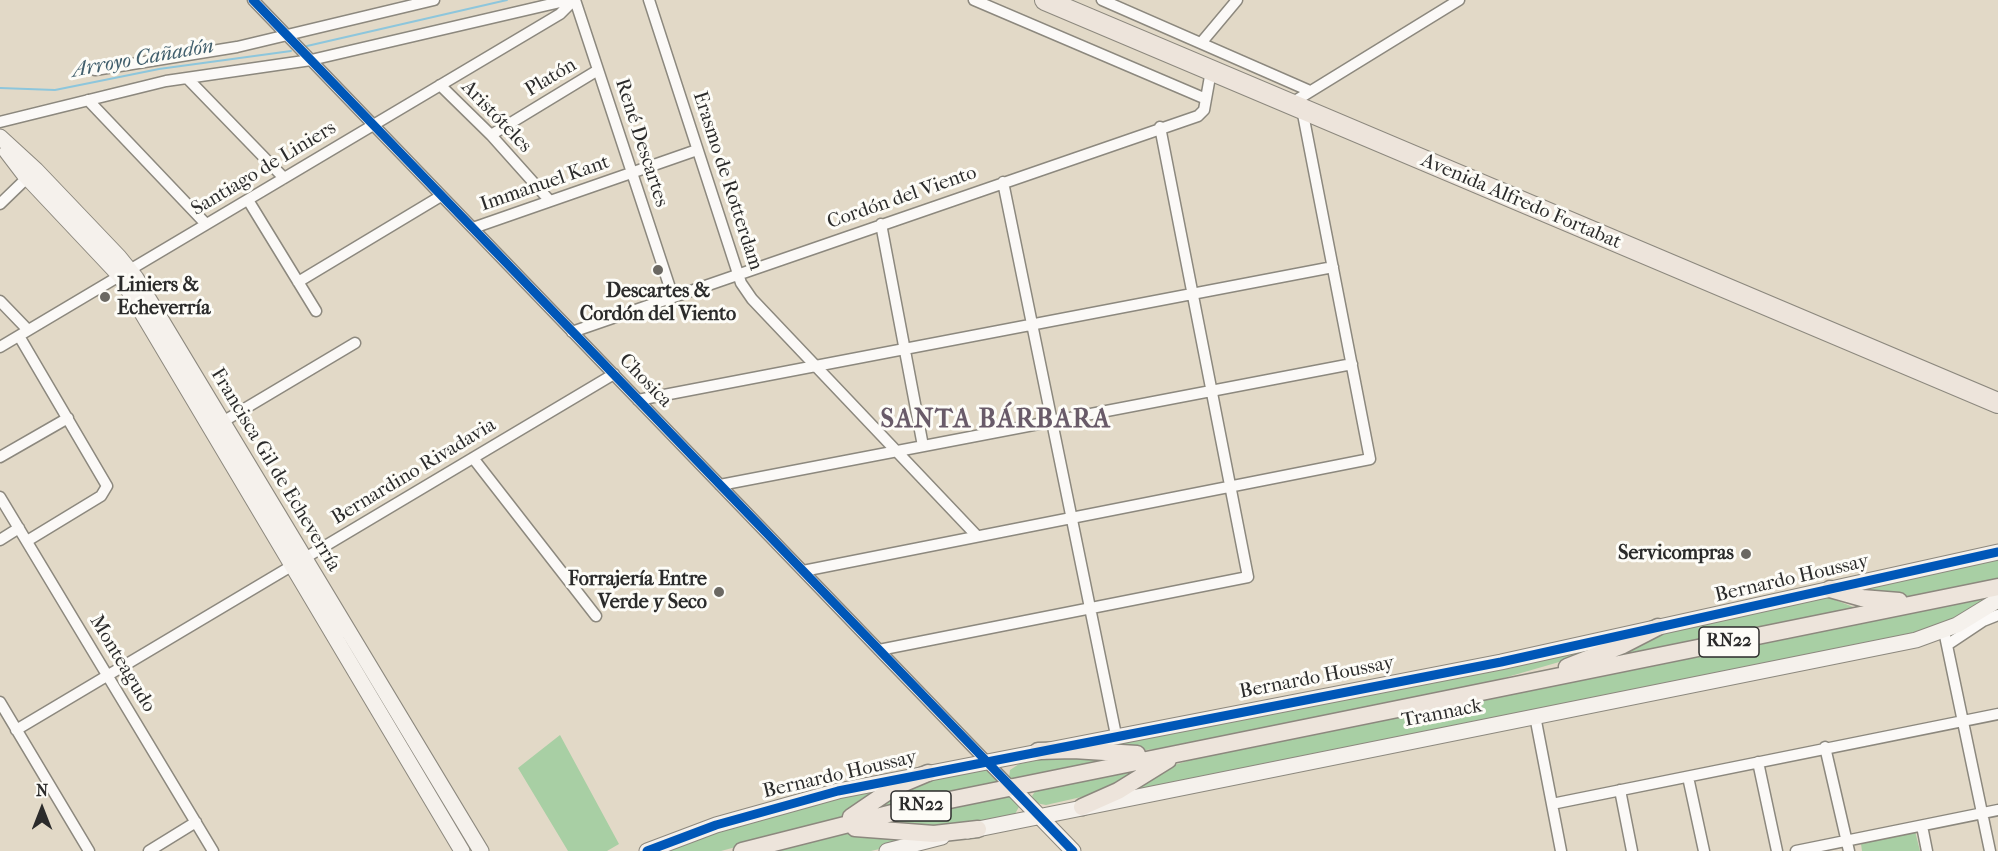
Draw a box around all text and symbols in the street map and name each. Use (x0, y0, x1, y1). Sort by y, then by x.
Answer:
water label: Arroyo Cañadón (70, 34, 216, 84)
street label: Platón (521, 53, 581, 103)
street label: Aristóteles (456, 76, 536, 158)
street label: René Descartes (609, 76, 673, 210)
street label: Erasmo de Rotterdam (687, 88, 767, 274)
street label: Santiago de Liniers (187, 116, 341, 222)
street label: Avenida Alfredo Fortabat (1417, 149, 1625, 255)
street label: Immanuel Kant (477, 151, 613, 217)
street label: Cordón del Viento (824, 161, 980, 235)
marker: Descartes & Cordón del Viento (651, 263, 665, 277)
place label: Liniers & Echeverría (117, 274, 210, 321)
place label: Descartes & Cordón del Viento (580, 280, 736, 327)
marker: Liniers & Echeverría (98, 290, 112, 304)
street label: Chosica (613, 349, 677, 413)
street label: Francisca Gil de Echeverría (205, 364, 345, 576)
district label: SANTA BÁRBARA (881, 405, 1111, 437)
street label: Bernardino Rivadavia (328, 413, 500, 531)
place label: Servicompras (1618, 542, 1734, 566)
marker: Servicompras (1739, 547, 1753, 561)
street label: Bernardo Houssay (1713, 550, 1871, 608)
place label: Forrajería Entre Verde y Seco (568, 568, 707, 615)
marker: Forrajería Entre Verde y Seco (712, 585, 726, 599)
street label: Monteagudo (84, 611, 160, 717)
road number: RN22 (1699, 627, 1759, 657)
street label: Bernardo Houssay (1238, 651, 1396, 705)
street label: Trannack (1400, 694, 1484, 734)
street label: Bernardo Houssay (761, 746, 919, 804)
north arrow (12, 779, 72, 839)
text: N (36, 781, 48, 800)
road number: RN22 (891, 791, 951, 821)

